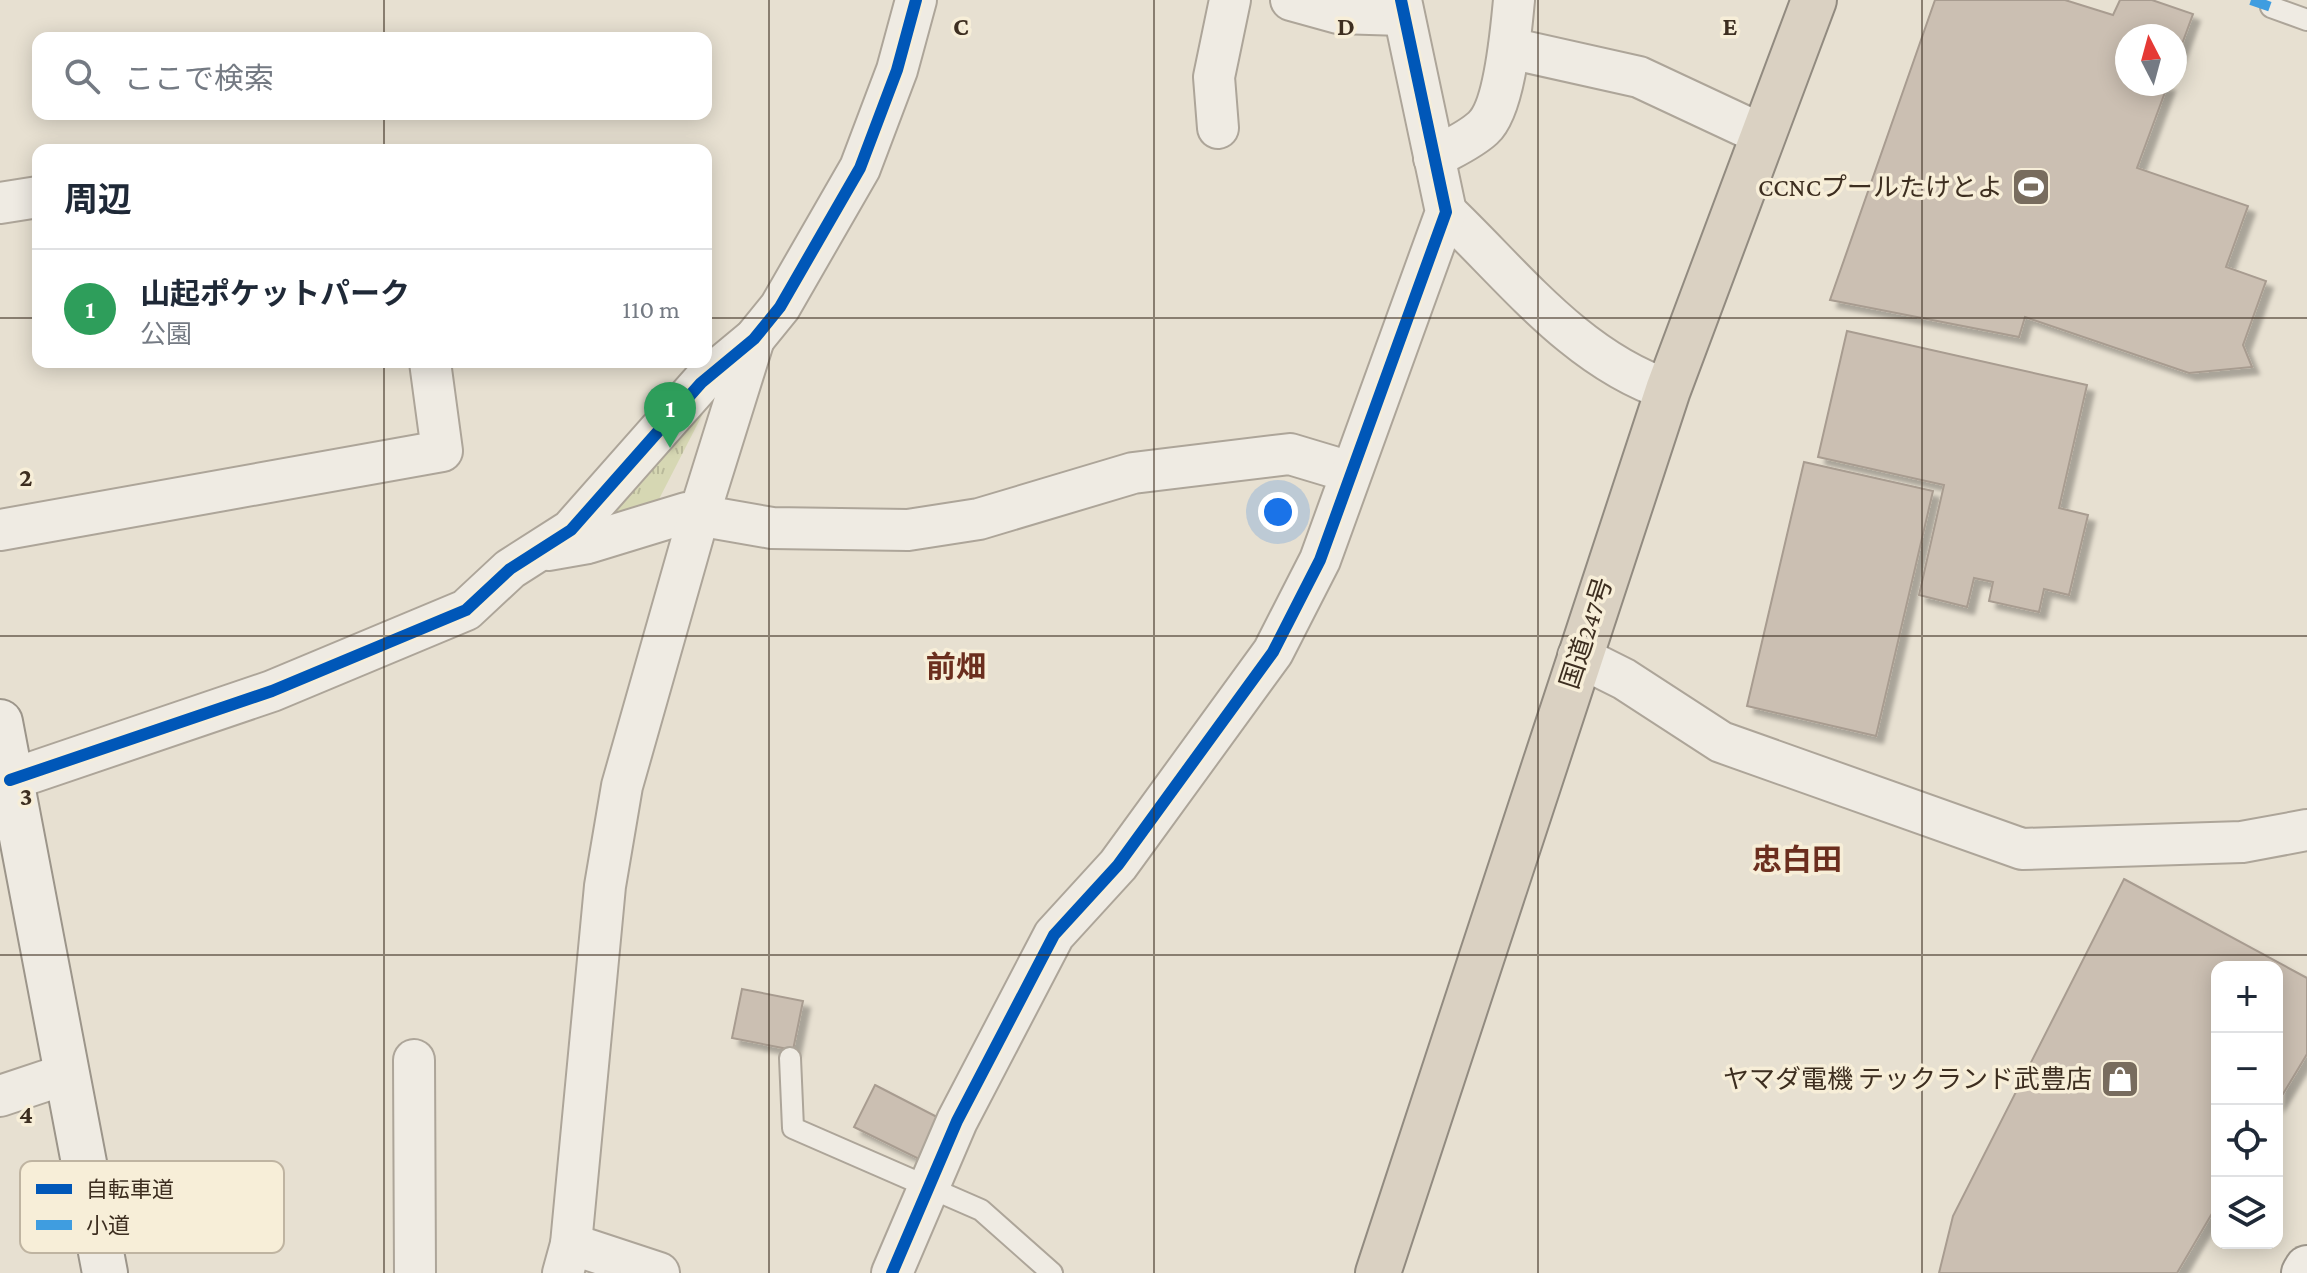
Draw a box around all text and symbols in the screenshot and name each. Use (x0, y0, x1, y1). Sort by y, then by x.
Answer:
text: C (953, 12, 969, 41)
text: D (1337, 12, 1355, 41)
text: E (1723, 12, 1738, 41)
north arrow (2115, 24, 2187, 96)
search box (32, 32, 712, 120)
icon: search (60, 54, 104, 98)
text: ここで検索 (124, 62, 274, 95)
sports icon: CCNCプールたけとよ (2010, 166, 2052, 208)
place label: CCNCプールたけとよ (1758, 173, 2003, 202)
text: 周辺 (64, 181, 132, 218)
text: 山起ポケットパーク (140, 277, 410, 310)
text: 1 (85, 295, 95, 324)
text: 110 m (622, 295, 680, 324)
text: 公園 (140, 320, 192, 349)
pin: 1 (644, 382, 696, 448)
text: 2 (19, 463, 33, 492)
your location (1258, 492, 1298, 532)
street label: 国道247号 (1555, 574, 1618, 692)
district label: 前畑 (926, 650, 986, 683)
text: 3 (20, 782, 32, 811)
district label: 忠白田 (1752, 843, 1842, 876)
map controls (2211, 961, 2283, 1249)
button: + (2211, 961, 2283, 1033)
button: − (2211, 1033, 2283, 1105)
shop icon: ヤマダ電機 テックランド武豊店 (2099, 1058, 2141, 1100)
place label: ヤマダ電機 テックランド武豊店 (1723, 1065, 2092, 1094)
text: 4 (19, 1100, 33, 1129)
button: locate (2211, 1105, 2283, 1177)
legend (20, 1161, 284, 1253)
text: 自転車道 (86, 1177, 174, 1202)
button: layers (2211, 1177, 2283, 1249)
text: 小道 (86, 1213, 130, 1238)

